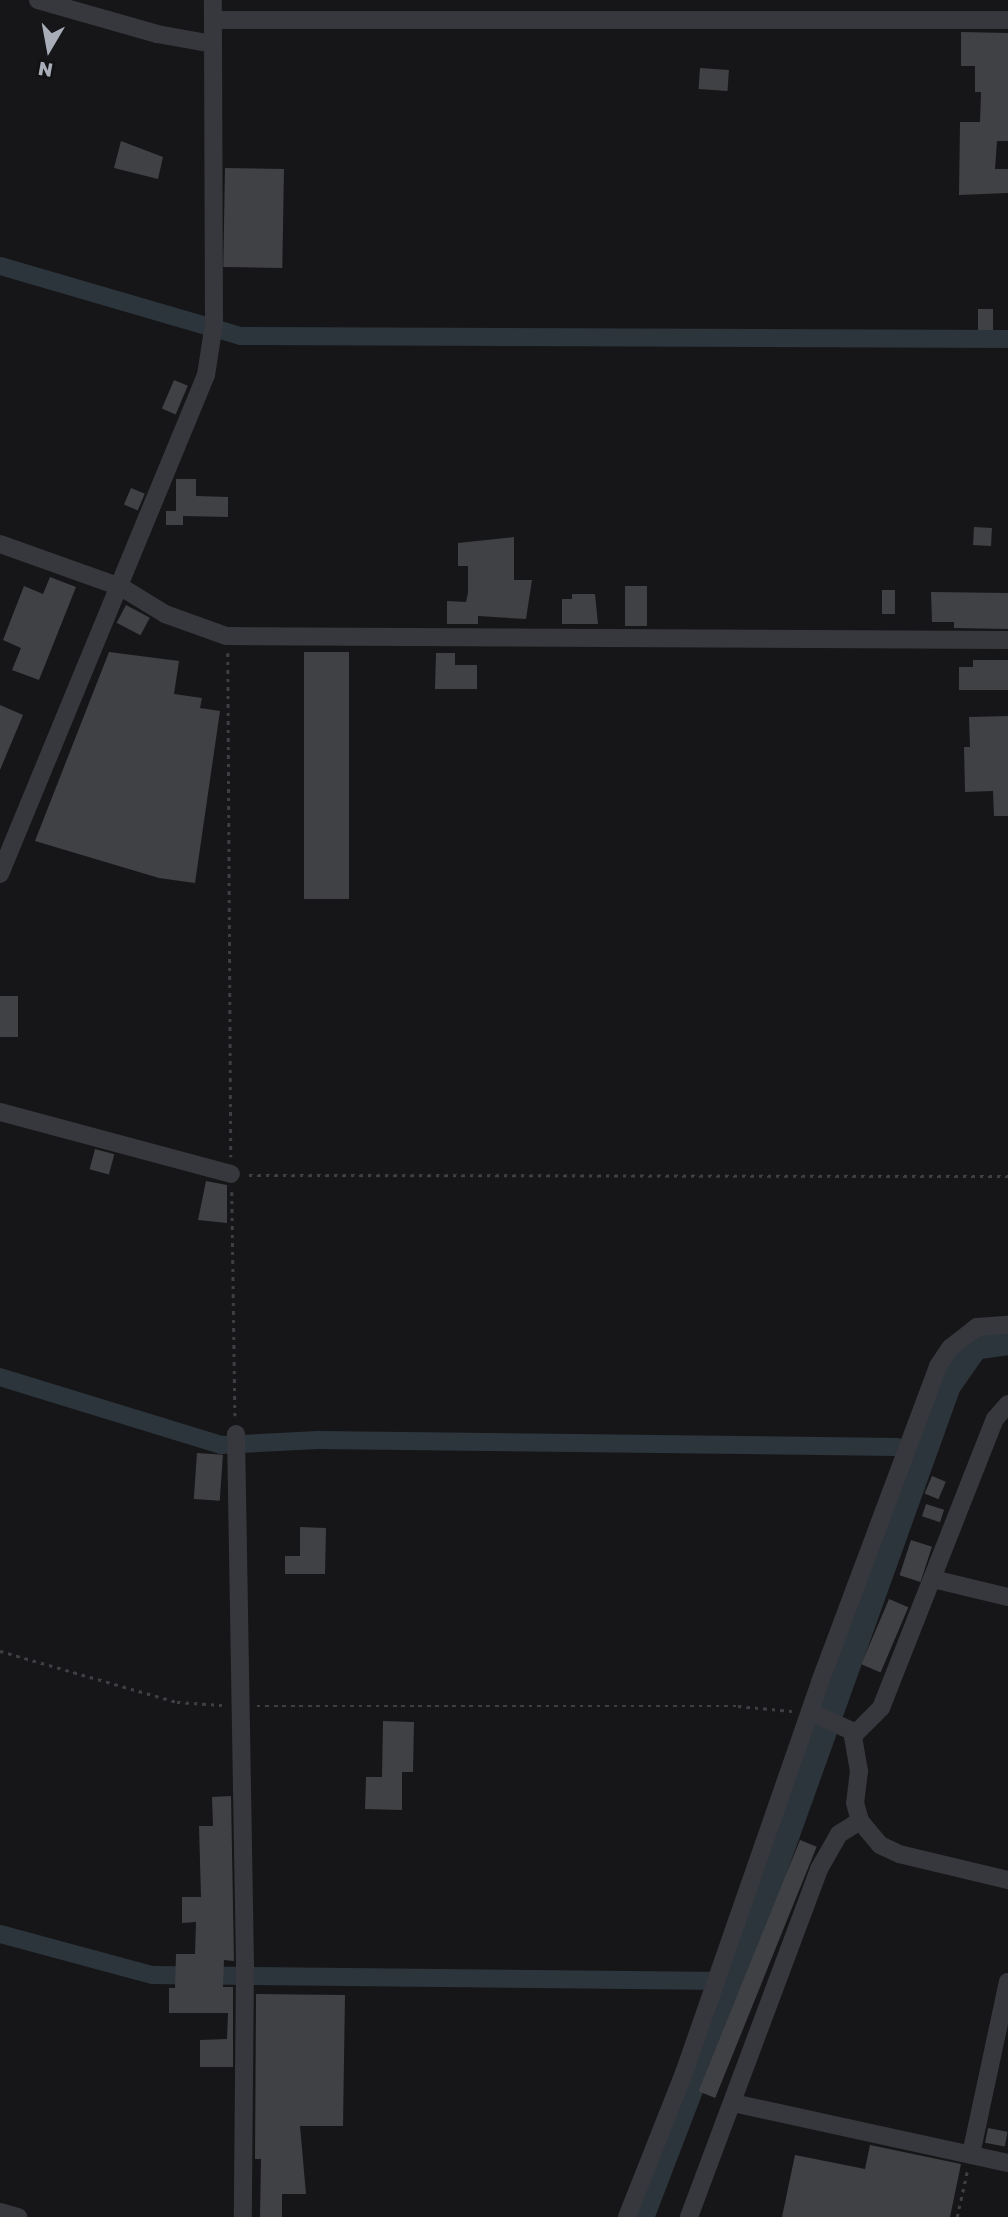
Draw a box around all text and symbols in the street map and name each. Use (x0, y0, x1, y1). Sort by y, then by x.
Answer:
north arrow (14, 14, 84, 84)
text: N (36, 58, 54, 83)

